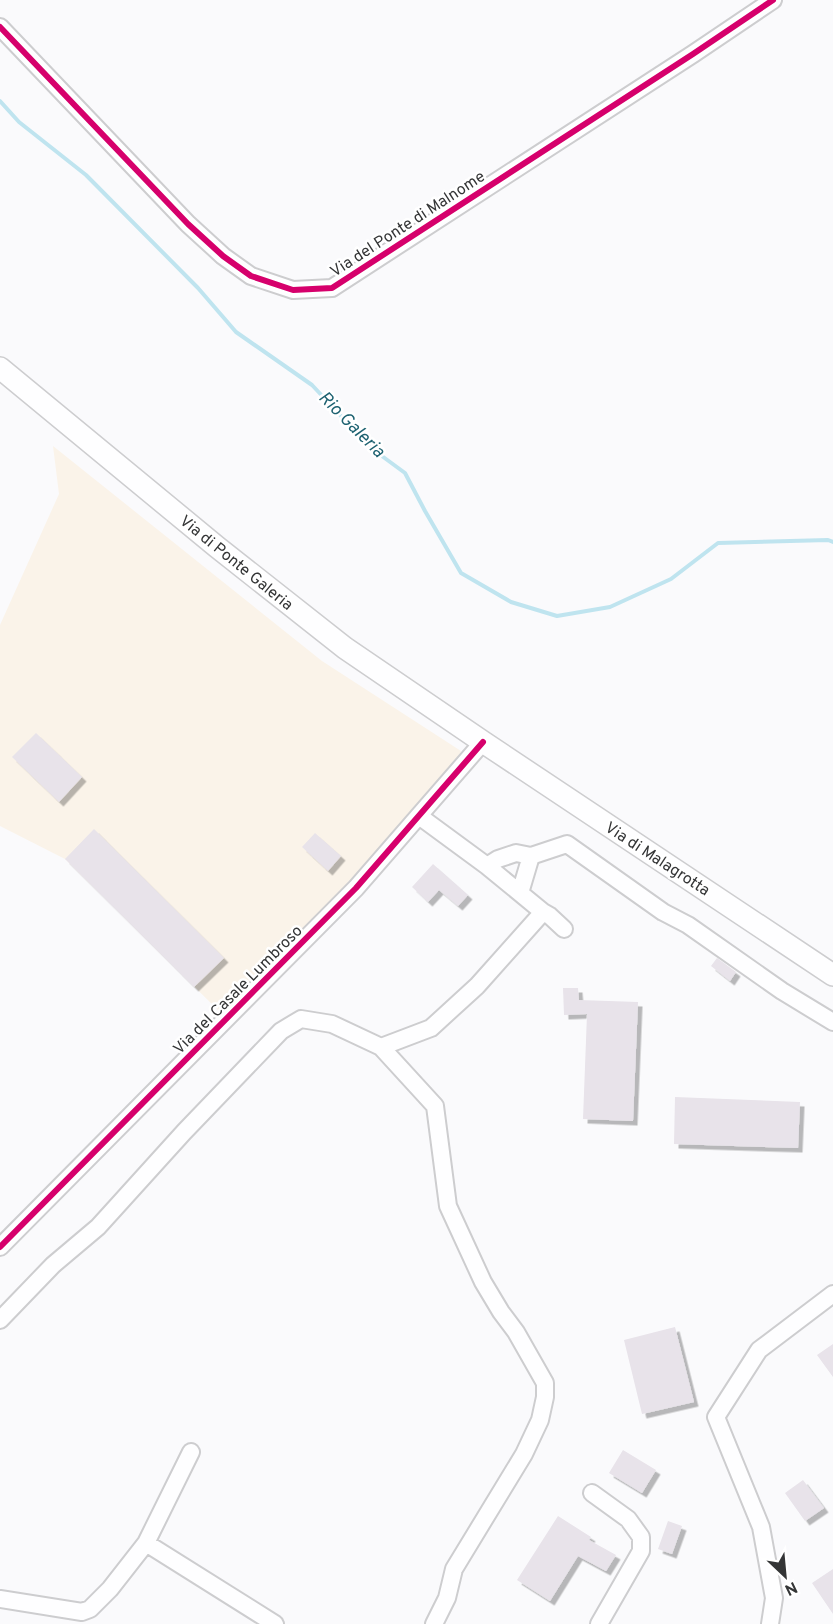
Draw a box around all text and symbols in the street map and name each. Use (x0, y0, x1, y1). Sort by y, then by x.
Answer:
street label: Via del Ponte di Malnome (327, 167, 489, 282)
water label: Rio Galeria (313, 387, 390, 464)
street label: Via di Ponte Galeria (175, 512, 297, 616)
street label: Via di Malagrotta (601, 818, 713, 901)
street label: Via del Casale Lumbroso (170, 922, 307, 1059)
north arrow (755, 1546, 815, 1606)
text: N (781, 1576, 800, 1599)

